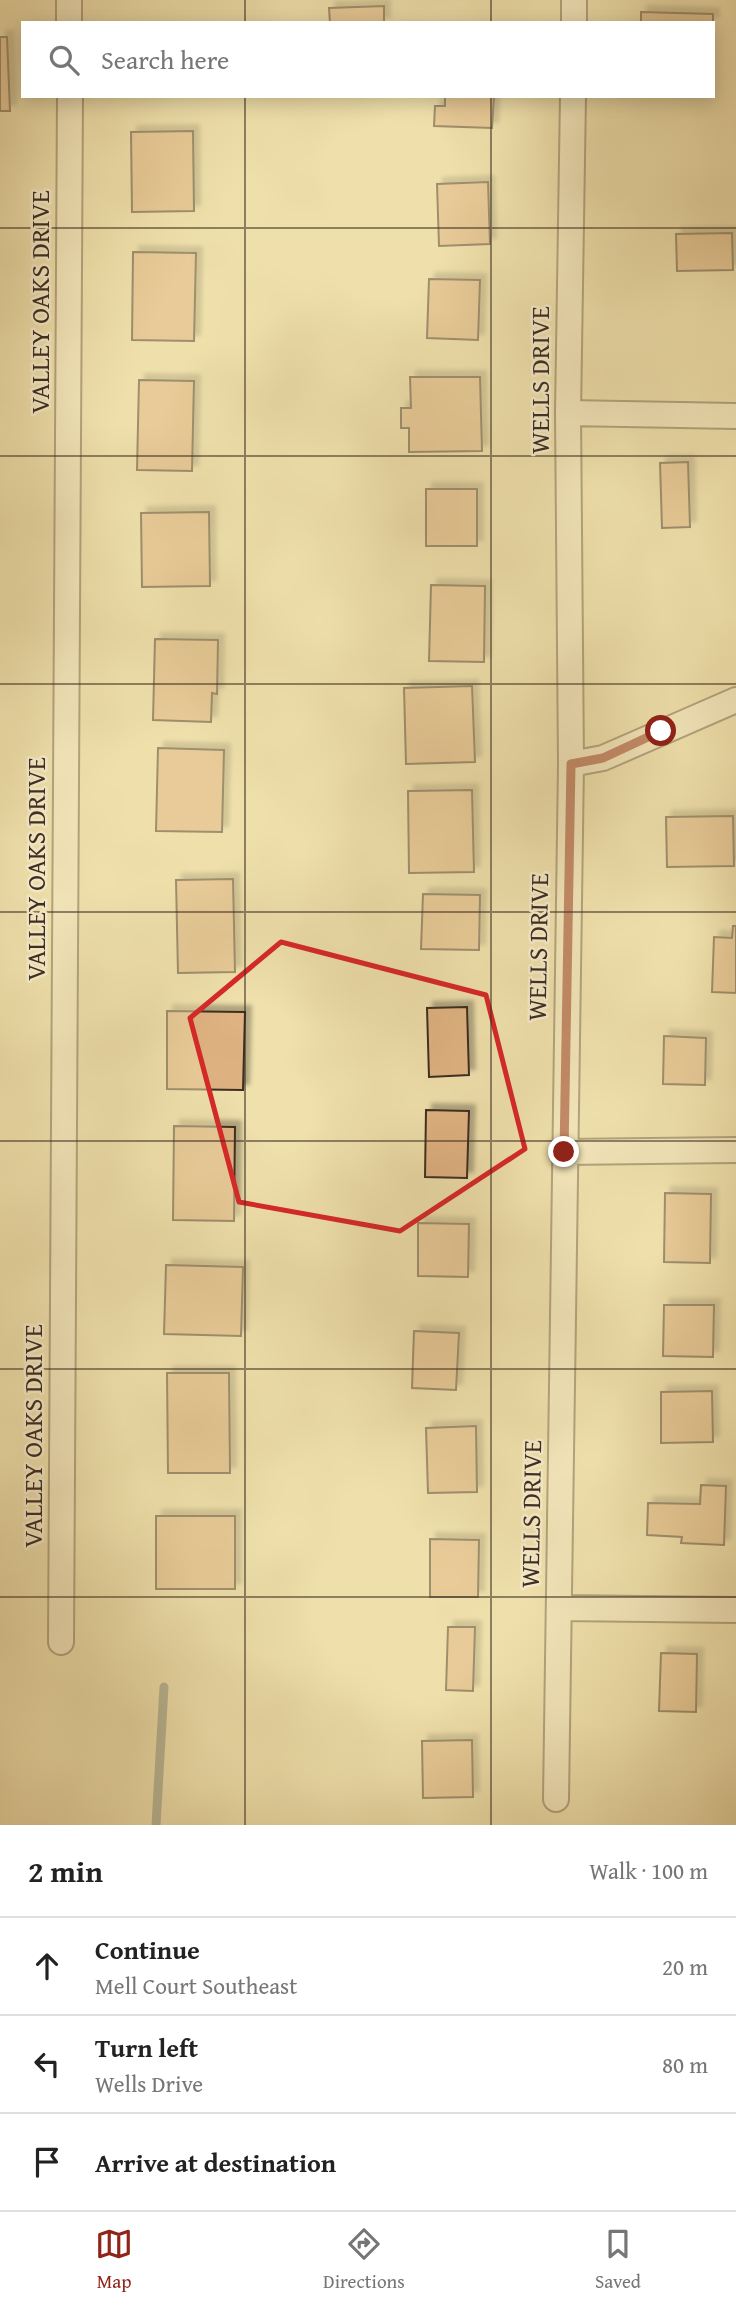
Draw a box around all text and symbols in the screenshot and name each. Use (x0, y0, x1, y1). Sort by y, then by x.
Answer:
search box (21, 21, 715, 98)
text: Search here (101, 40, 229, 79)
icon: search (45, 41, 83, 79)
street label: VALLEY OAKS DRIVE (20, 190, 59, 414)
street label: WELLS DRIVE (520, 306, 559, 454)
route start (645, 715, 676, 746)
street label: VALLEY OAKS DRIVE (16, 757, 55, 981)
street label: WELLS DRIVE (517, 873, 558, 1021)
route end (548, 1136, 579, 1167)
street label: VALLEY OAKS DRIVE (13, 1324, 52, 1548)
street label: WELLS DRIVE (510, 1440, 551, 1588)
text: 2 min (28, 1849, 103, 1893)
text: Walk · 100 m (589, 1854, 708, 1887)
text: Continue (95, 1930, 200, 1969)
icon: ahead (28, 1947, 66, 1985)
text: 20 m (662, 1950, 708, 1983)
text: Mell Court Southeast (95, 1969, 297, 2002)
text: Turn left (95, 2028, 198, 2067)
icon: left (28, 2045, 66, 2083)
text: 80 m (662, 2048, 708, 2081)
text: Wells Drive (95, 2067, 203, 2100)
icon: arrive (28, 2143, 66, 2181)
text: Arrive at destination (95, 2143, 336, 2182)
tab: Map (95, 2225, 133, 2295)
tab: Directions (323, 2225, 405, 2295)
tab: Saved (595, 2225, 641, 2295)

